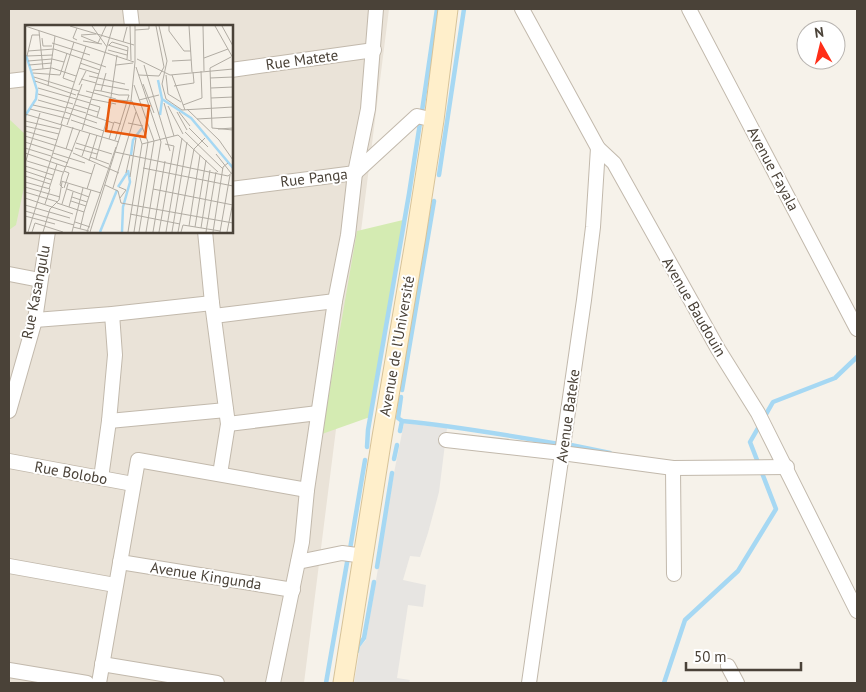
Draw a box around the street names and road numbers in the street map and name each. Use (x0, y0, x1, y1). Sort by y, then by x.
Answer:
street label: Rue Matete (265, 45, 339, 74)
street label: Avenue Fayala (743, 124, 803, 214)
street label: Rue Panga (279, 164, 349, 191)
street label: Rue Kasangulu (17, 243, 54, 340)
street label: Avenue Baudouin (658, 254, 731, 360)
street label: Avenue de l’Université (375, 274, 418, 418)
street label: Avenue Bateke (552, 368, 583, 464)
street label: Rue Bolobo (33, 457, 109, 488)
street label: Avenue Kingunda (149, 557, 263, 594)

